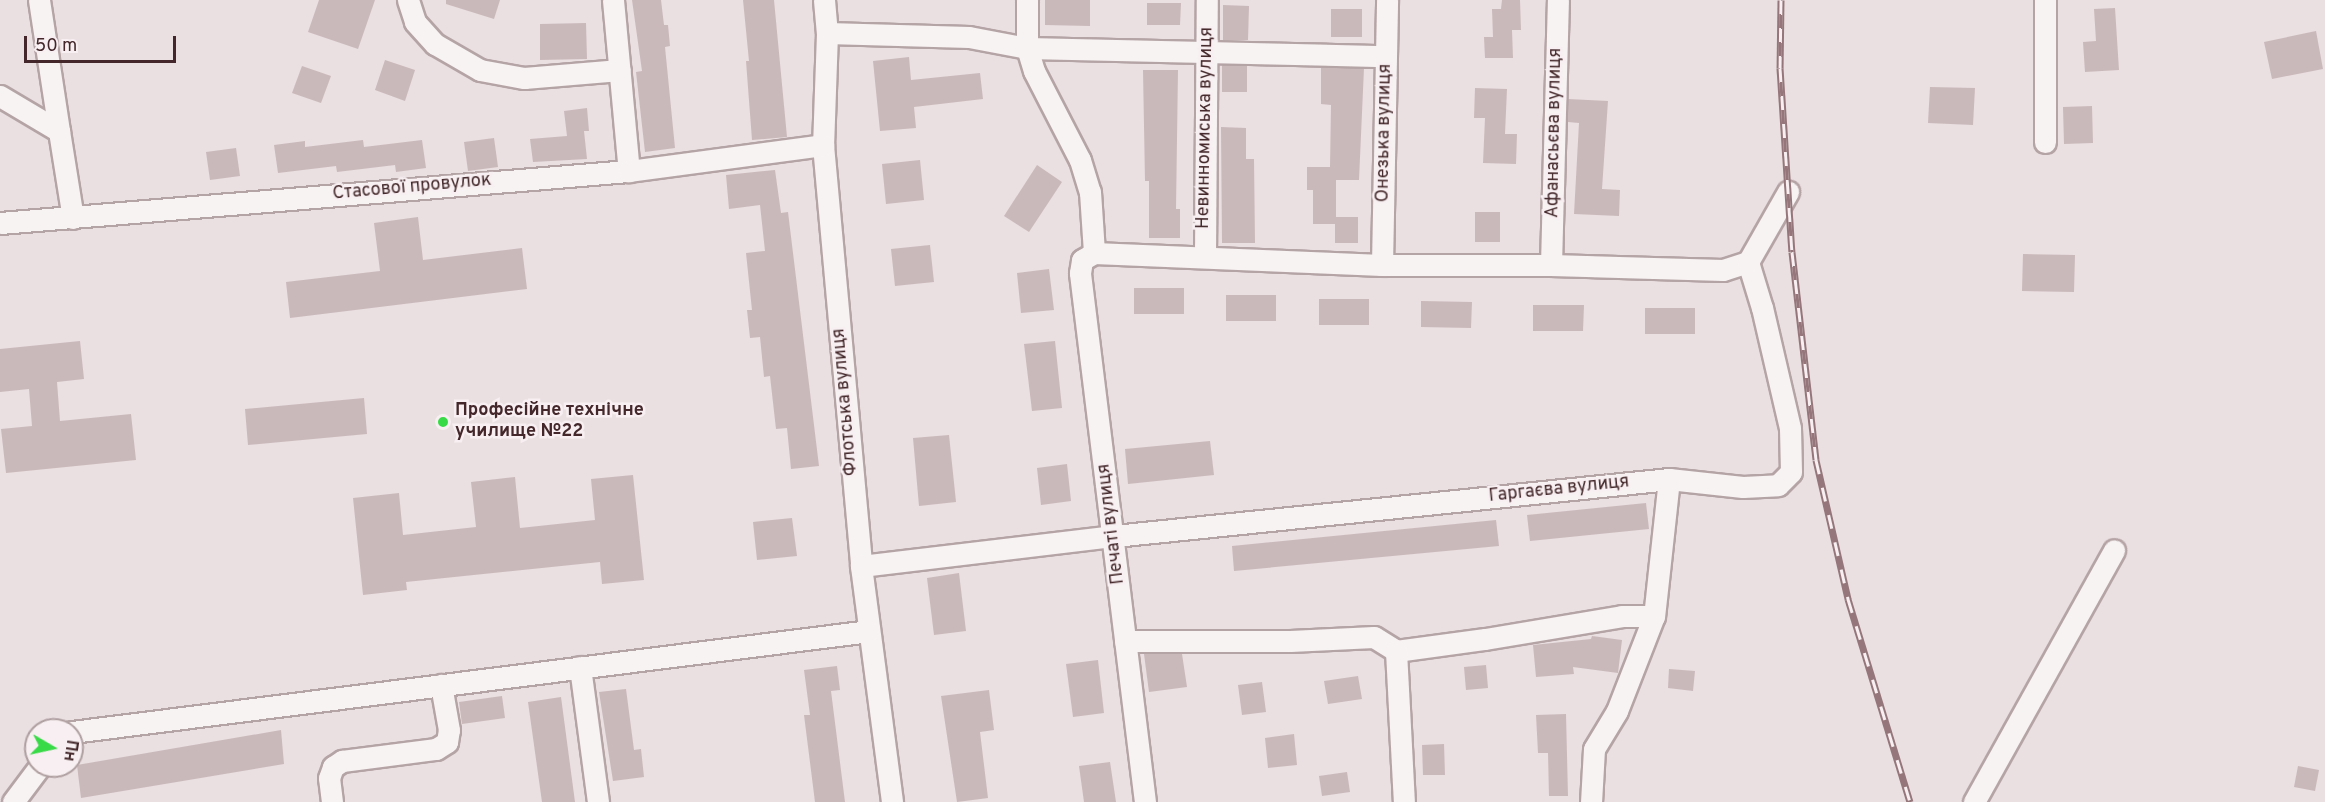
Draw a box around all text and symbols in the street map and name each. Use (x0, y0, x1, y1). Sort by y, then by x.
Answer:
scale bar (27, 24, 178, 62)
street label: Невинномиська вулиця (1193, 27, 1219, 229)
text: 50 m (35, 35, 77, 58)
street label: Афанасьєва вулиця (1543, 48, 1567, 218)
street label: Онезька вулиця (1373, 64, 1397, 202)
street label: Стасової провулок (332, 170, 492, 206)
street label: Флотська вулиця (829, 327, 863, 477)
place label: Професійне технічне училище №22 (455, 401, 644, 444)
marker: Професійне технічне училище №22 (436, 415, 450, 429)
street label: Печаті вулиця (1094, 462, 1130, 586)
street label: Гаргаєва вулиця (1488, 472, 1630, 508)
north arrow (24, 718, 84, 778)
text: Пн (58, 738, 81, 763)

